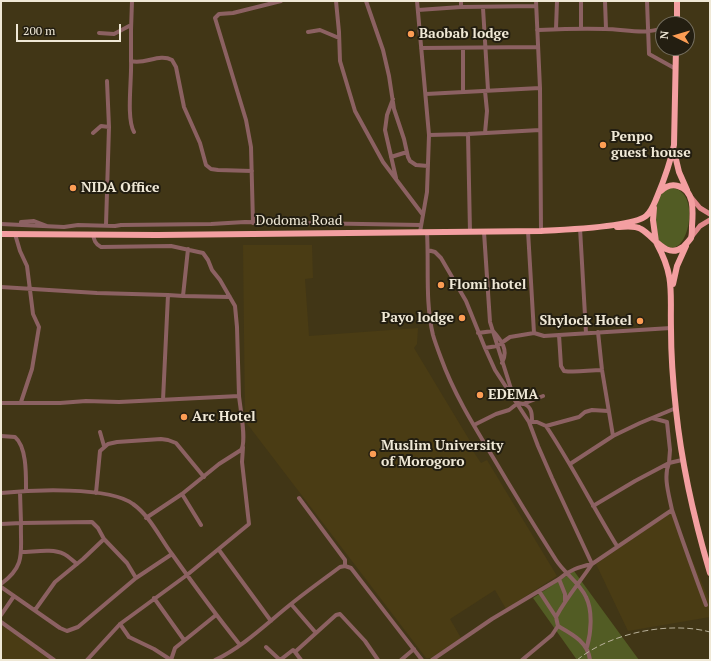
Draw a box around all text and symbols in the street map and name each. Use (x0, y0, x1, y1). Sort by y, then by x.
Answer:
scale bar (18, 16, 123, 42)
north arrow (655, 16, 695, 56)
text: 200 m (23, 23, 55, 38)
place label: Baobab lodge (419, 26, 509, 42)
marker: Baobab lodge (406, 29, 416, 39)
text: N (657, 30, 671, 40)
place label: Penpo guest house (611, 129, 691, 162)
marker: Penpo guest house (598, 140, 608, 150)
place label: NIDA Office (81, 180, 159, 196)
marker: NIDA Office (68, 183, 78, 193)
street label: Dodoma Road (256, 213, 342, 229)
place label: Flomi hotel (449, 277, 526, 293)
marker: Flomi hotel (436, 280, 446, 290)
place label: Payo lodge (381, 310, 454, 326)
marker: Payo lodge (457, 313, 467, 323)
place label: Shylock Hotel (539, 313, 632, 329)
marker: Shylock Hotel (635, 316, 645, 326)
place label: EDEMA (488, 387, 538, 403)
marker: EDEMA (475, 390, 485, 400)
place label: Arc Hotel (192, 409, 256, 425)
marker: Arc Hotel (179, 412, 189, 422)
place label: Muslim University of Morogoro (381, 438, 503, 470)
marker: Muslim University of Morogoro (368, 449, 378, 459)

